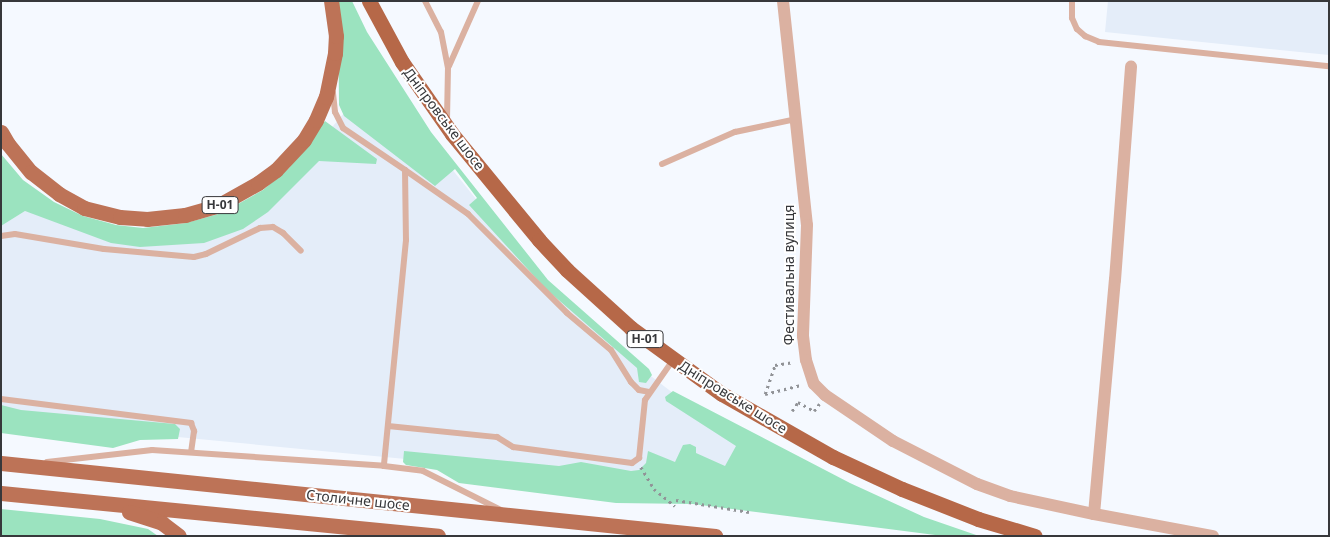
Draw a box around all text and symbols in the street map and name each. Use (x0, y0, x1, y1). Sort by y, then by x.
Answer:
street label: Дніпровське шосе (400, 64, 488, 174)
road number: Н-01 (201, 196, 239, 214)
street label: Фестивальна вулиця (781, 205, 797, 345)
road number: Н-01 (626, 329, 664, 348)
street label: Дніпровське шосе (676, 357, 790, 437)
street label: Столичне шосе (305, 486, 411, 514)

